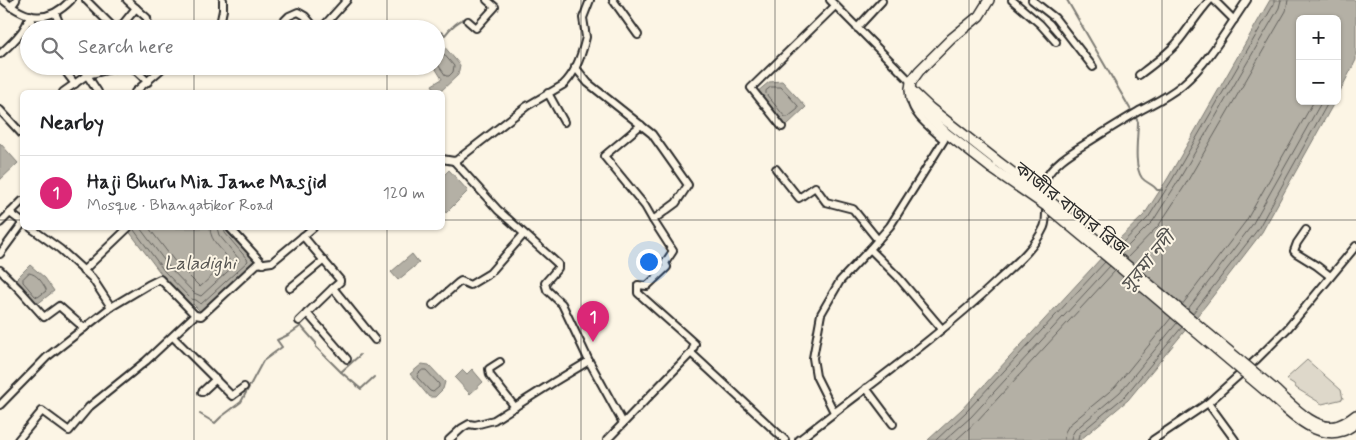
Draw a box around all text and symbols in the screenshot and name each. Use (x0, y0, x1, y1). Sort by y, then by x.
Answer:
map controls (1296, 15, 1341, 105)
button: + (1296, 15, 1341, 60)
search box (20, 20, 445, 75)
icon: search (38, 34, 66, 62)
text: Search here (78, 35, 174, 60)
button: − (1296, 60, 1341, 105)
text: Nearby (40, 109, 104, 137)
street label: কাজীর বাজার ব্রিজ (1009, 157, 1133, 261)
text: Haji Bhuru Mia Jame Masjid (87, 170, 327, 195)
text: 1 (52, 183, 60, 204)
text: 120 m (383, 183, 425, 204)
text: Mosque · Bhangatikor Road (87, 195, 273, 216)
water label: সুরমা নদী (1115, 223, 1183, 298)
your location (636, 249, 662, 275)
water label: Laladighi (164, 251, 238, 276)
pin: 1 (577, 301, 609, 342)

